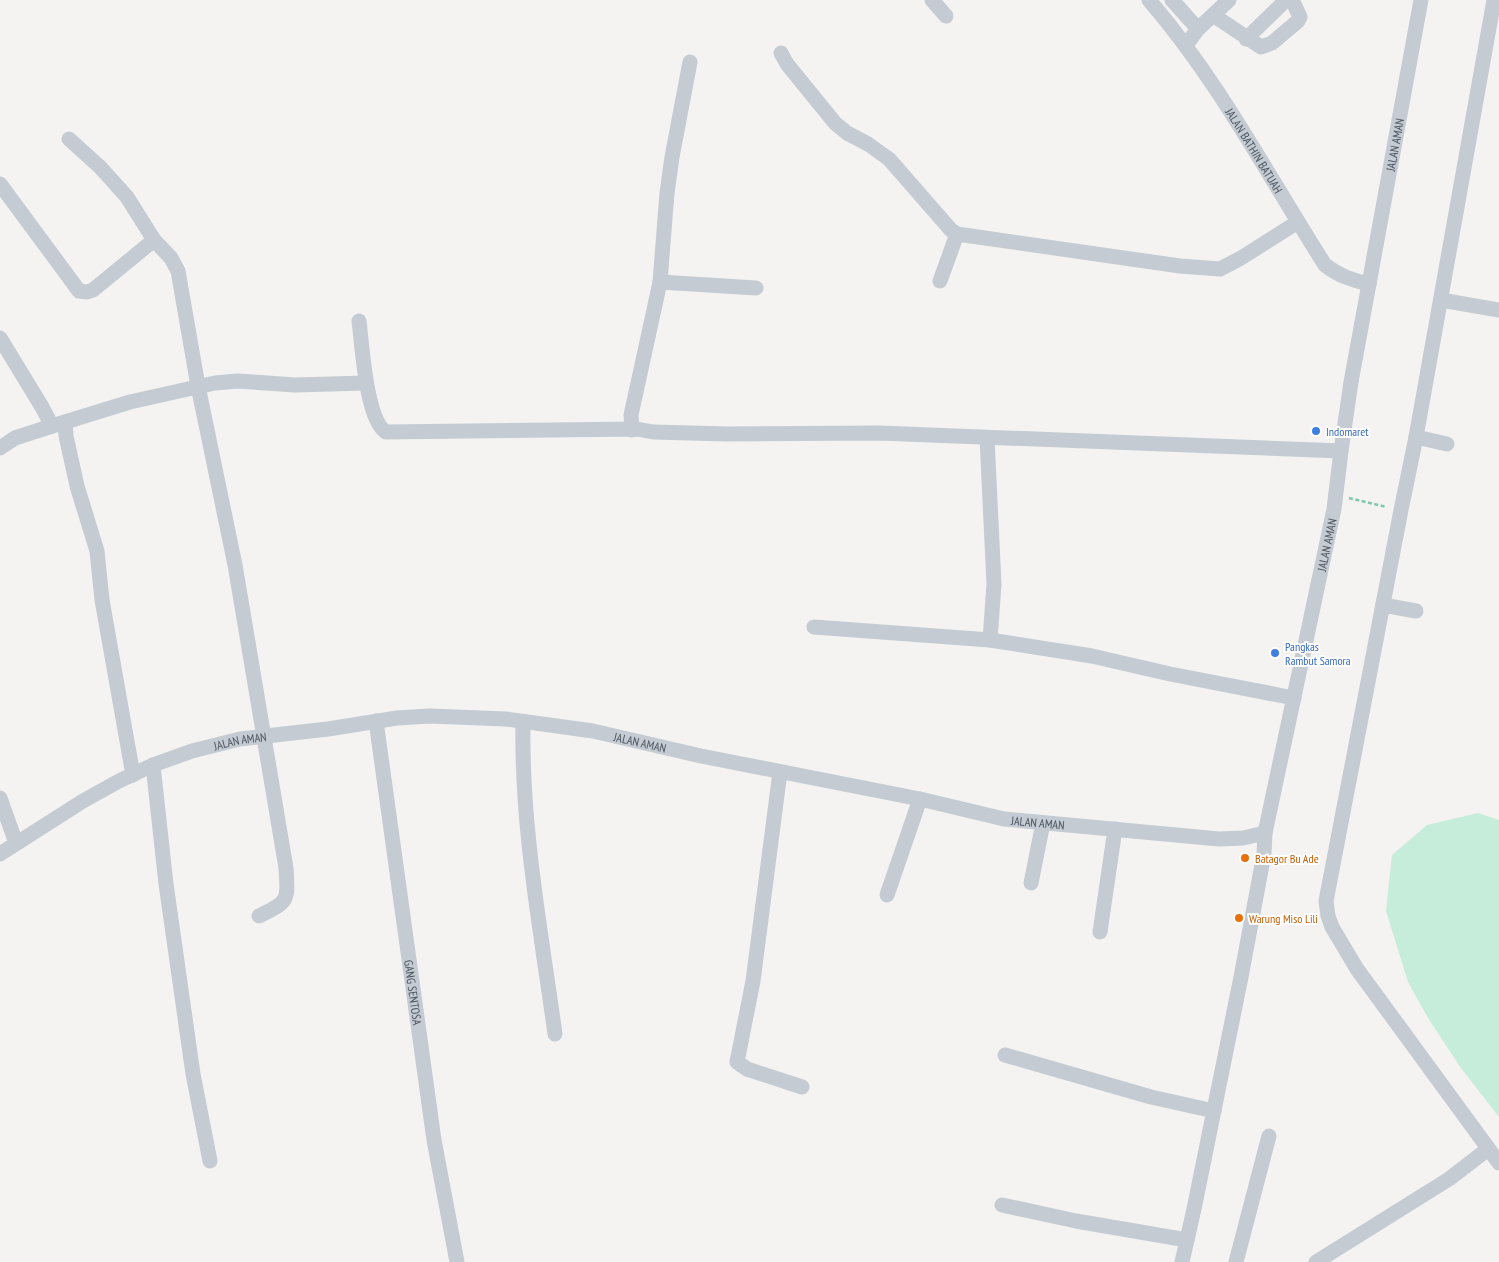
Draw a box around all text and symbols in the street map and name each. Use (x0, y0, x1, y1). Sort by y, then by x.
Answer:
street label: JALAN BATHIN BATUAH (1222, 104, 1286, 196)
street label: JALAN AMAN (1382, 117, 1407, 173)
place label: Indomaret (1326, 424, 1369, 439)
marker: Indomaret (1310, 425, 1322, 437)
street label: JALAN AMAN (1313, 517, 1339, 573)
place label: Pangkas Rambut Samora (1285, 639, 1351, 668)
marker: Pangkas Rambut Samora (1269, 647, 1281, 659)
street label: JALAN AMAN (611, 728, 668, 755)
street label: JALAN AMAN (211, 729, 267, 753)
street label: JALAN AMAN (1010, 812, 1065, 832)
place label: Batagor Bu Ade (1255, 851, 1319, 866)
marker: Batagor Bu Ade (1239, 852, 1251, 864)
place label: Warung Miso Lili (1249, 911, 1318, 926)
marker: Warung Miso Lili (1233, 912, 1245, 924)
street label: GANG SENTOSA (402, 959, 426, 1026)

